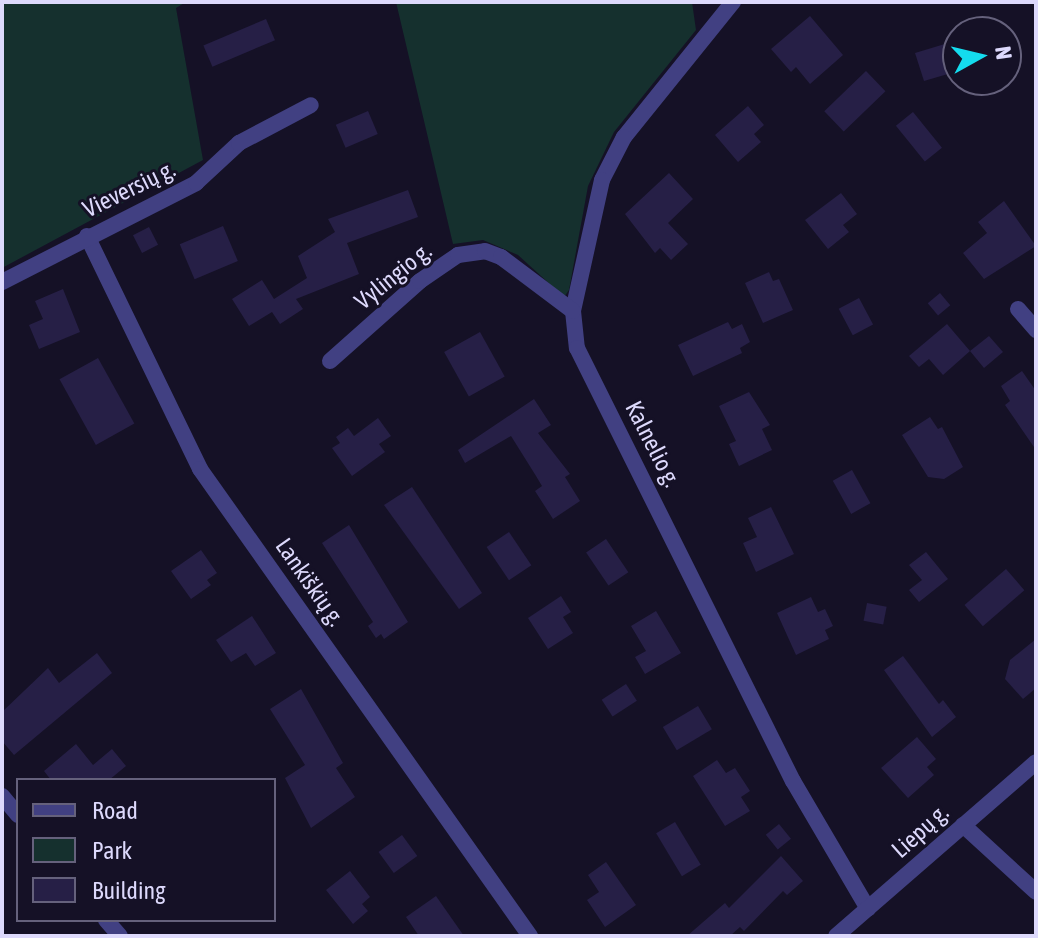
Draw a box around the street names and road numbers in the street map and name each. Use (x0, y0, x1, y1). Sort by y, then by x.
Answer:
street label: Vieversių g. (78, 154, 180, 224)
street label: Vylingio g. (349, 236, 437, 316)
street label: Kalnelio g. (619, 396, 687, 492)
street label: Lankiškių g. (269, 532, 351, 632)
street label: Liepų g. (886, 798, 954, 864)

